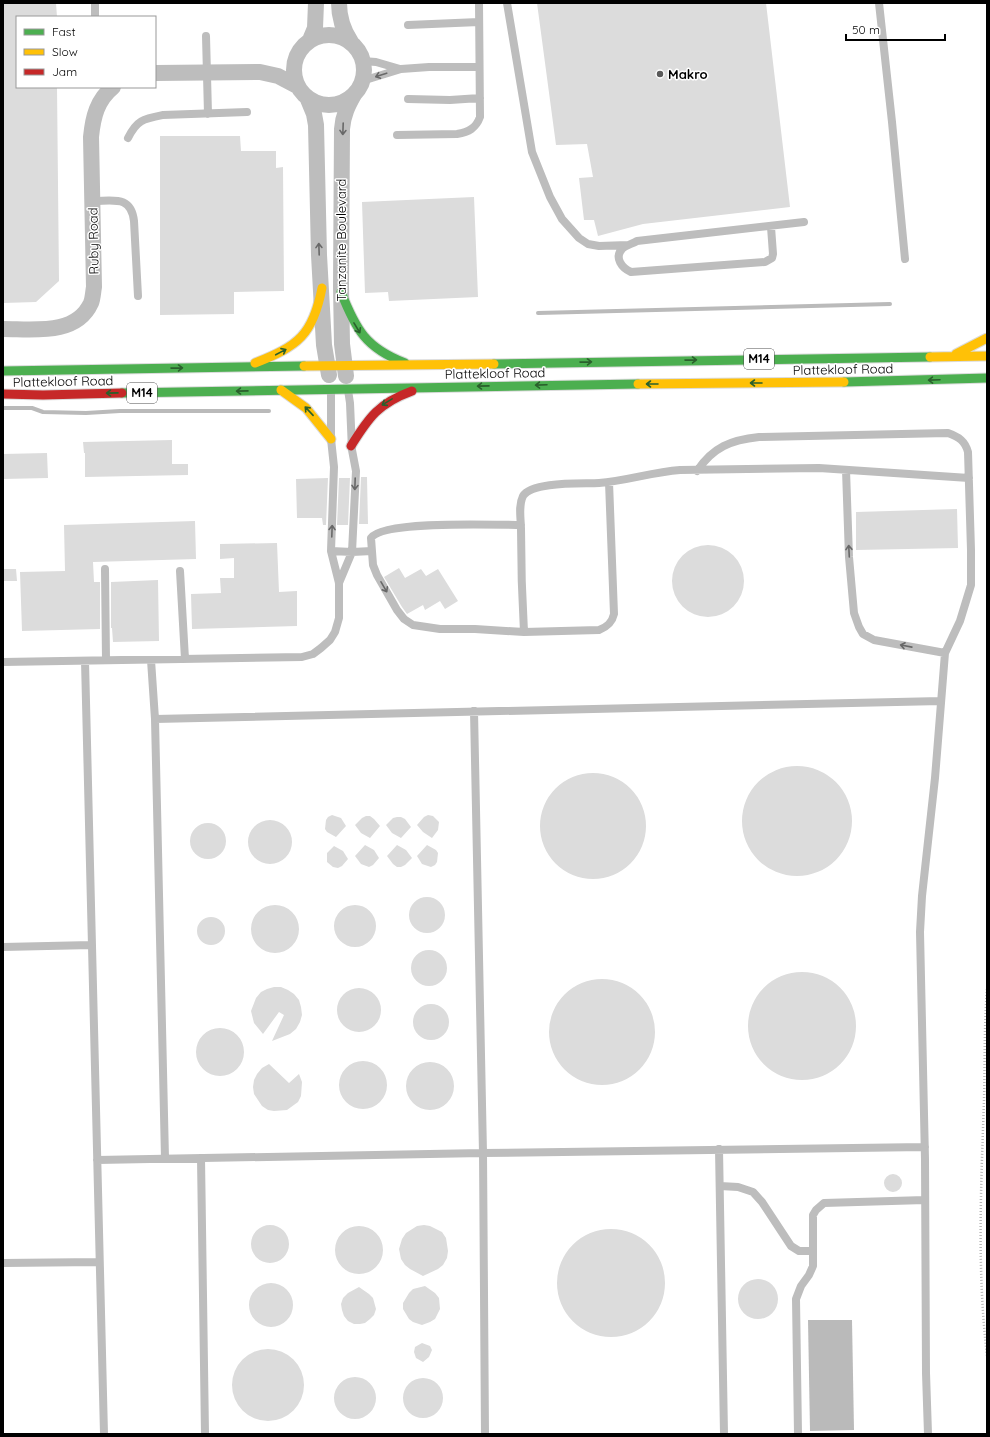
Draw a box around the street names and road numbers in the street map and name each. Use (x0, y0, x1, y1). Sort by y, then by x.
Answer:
street label: Tanzanite Boulevard (333, 179, 349, 301)
street label: Ruby Road (84, 207, 102, 275)
road number: M14 (744, 349, 774, 369)
street label: Plattekloof Road (793, 360, 893, 378)
street label: Plattekloof Road (445, 364, 545, 382)
street label: Plattekloof Road (13, 372, 113, 390)
road number: M14 (127, 383, 157, 403)

